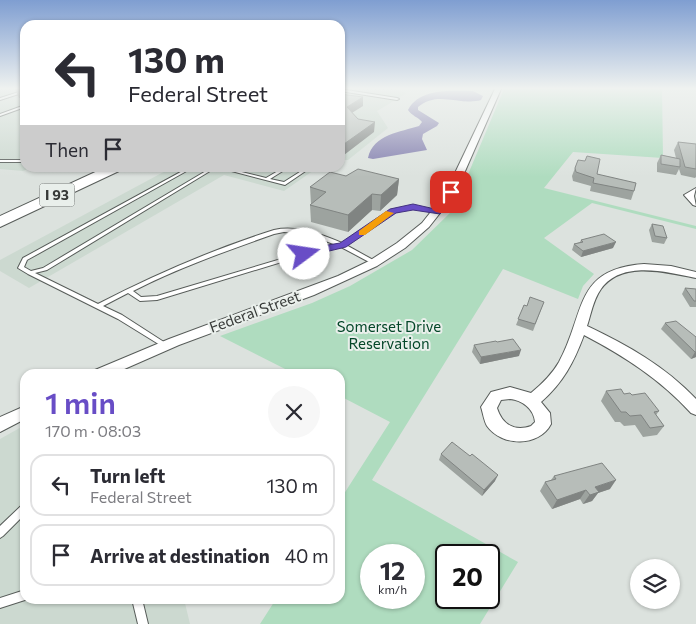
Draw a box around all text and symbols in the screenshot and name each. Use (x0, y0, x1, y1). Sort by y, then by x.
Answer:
text: 130 m (128, 37, 225, 80)
icon: left (45, 40, 110, 105)
text: Federal Street (128, 80, 268, 107)
icon: arrive (99, 135, 127, 163)
text: Then (45, 138, 89, 161)
pin (430, 171, 472, 213)
icon: arrive (437, 178, 465, 206)
road number: I 93 (40, 184, 74, 206)
position arrow (277, 227, 329, 279)
street label: Federal Street (207, 286, 303, 336)
park label: Somerset Drive Reservation (337, 317, 441, 352)
text: 1 min (45, 383, 116, 420)
button: close (268, 386, 320, 438)
text: 170 m · 08:03 (45, 421, 141, 440)
text: Turn left (90, 464, 165, 487)
icon: left (47, 471, 75, 499)
text: 130 m (266, 474, 318, 497)
text: Federal Street (90, 487, 192, 506)
icon: arrive (47, 541, 75, 569)
text: Arrive at destination (90, 544, 270, 567)
text: 40 m (285, 544, 329, 567)
speed limit sign: 20 (435, 544, 500, 609)
text: 12 (380, 555, 405, 585)
map controls (630, 559, 680, 609)
button: layers (630, 559, 680, 609)
text: km/h (378, 582, 407, 596)

